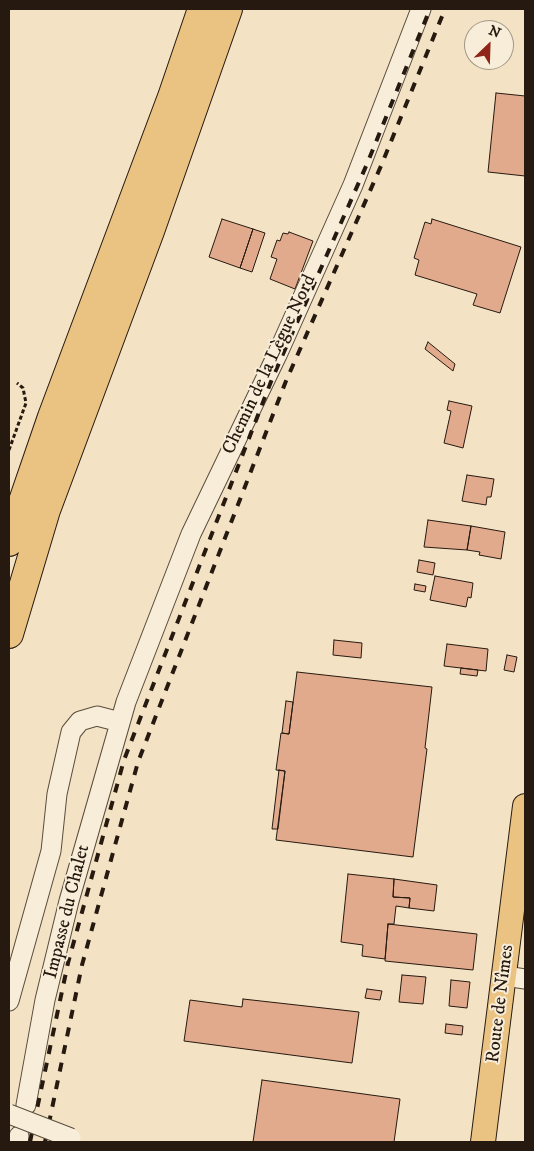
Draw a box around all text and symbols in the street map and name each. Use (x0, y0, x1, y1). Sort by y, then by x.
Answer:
north arrow (464, 20, 514, 70)
text: N (486, 22, 504, 43)
street label: Chemin de la Lègue Nord (218, 272, 322, 458)
street label: Impasse du Chalet (40, 843, 96, 981)
street label: Route de Nîmes (482, 944, 520, 1064)

